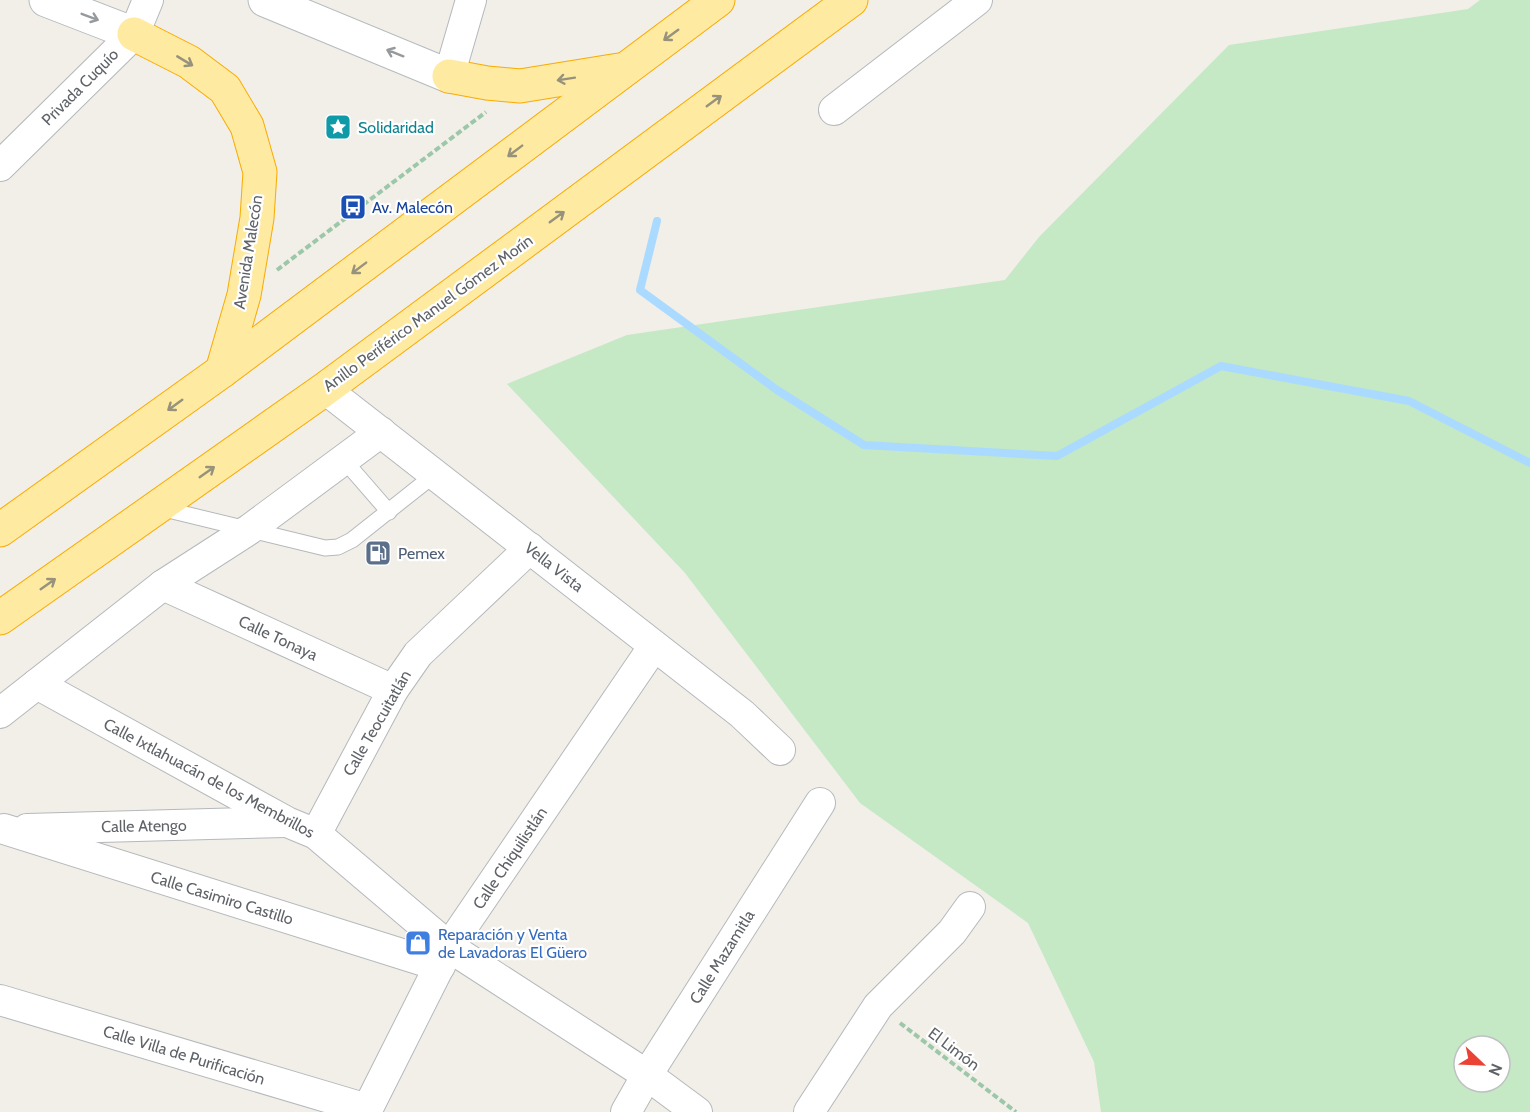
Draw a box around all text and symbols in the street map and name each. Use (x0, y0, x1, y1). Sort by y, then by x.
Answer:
one-way arrow (80, 12, 98, 23)
one-way arrow (663, 28, 679, 41)
street label: Privada Cuquío (38, 45, 122, 129)
one-way arrow (386, 47, 404, 58)
one-way arrow (177, 55, 194, 67)
one-way arrow (556, 73, 576, 84)
one-way arrow (706, 95, 722, 107)
place icon: Solidaridad (323, 112, 353, 142)
place label: Solidaridad (358, 118, 434, 137)
one-way arrow (507, 145, 523, 157)
bus stop icon: Av. Malecón (338, 192, 368, 222)
street label: Avenida Malecón (230, 194, 266, 310)
place label: Av. Malecón (372, 198, 453, 217)
one-way arrow (549, 211, 565, 223)
street label: Anillo Periférico Manuel Gómez Morín (320, 231, 536, 395)
one-way arrow (351, 262, 367, 274)
one-way arrow (167, 399, 183, 411)
one-way arrow (198, 466, 215, 478)
fuel station icon: Pemex (363, 538, 393, 568)
street label: Vella Vista (521, 538, 587, 596)
place label: Pemex (398, 544, 445, 563)
one-way arrow (39, 578, 55, 590)
street label: Calle Tonaya (236, 611, 321, 665)
street label: Calle Teocuitatlán (339, 667, 415, 779)
street label: Calle Ixtlahuacán de los Membrillos (100, 714, 318, 842)
street label: Calle Chiquilistlán (469, 803, 551, 913)
street label: Calle Atengo (101, 816, 187, 836)
street label: Calle Casimiro Castillo (148, 867, 296, 929)
street label: Calle Mazamitla (686, 906, 759, 1007)
place label: Reparación y Venta de Lavadoras El Güero (438, 925, 587, 962)
shop icon: Reparación y Venta de Lavadoras El Güero (403, 928, 433, 958)
street label: Calle Villa de Purificación (101, 1021, 267, 1089)
street label: El Limón (925, 1024, 983, 1074)
north arrow (1452, 1034, 1512, 1094)
text: N (1484, 1061, 1506, 1079)

